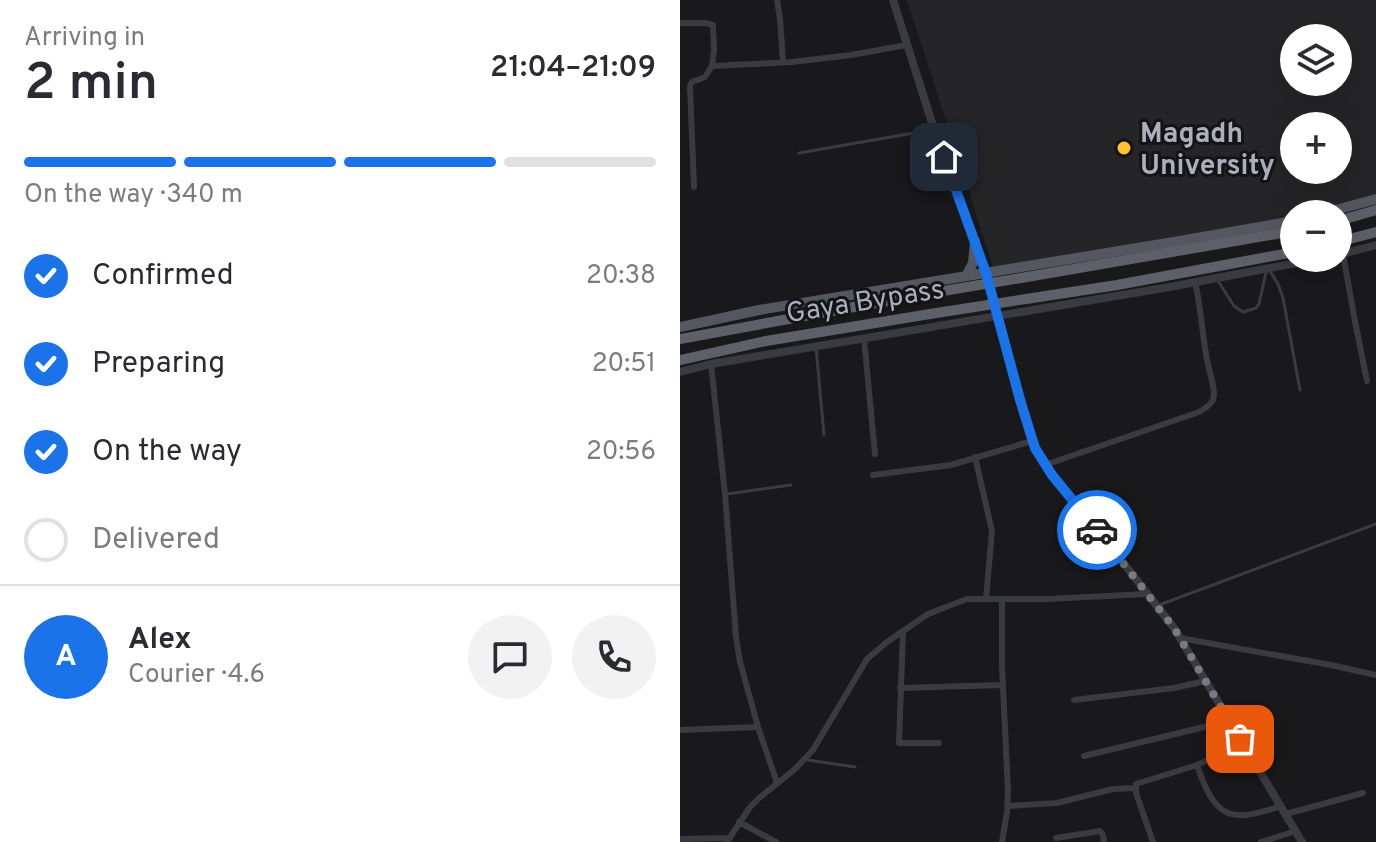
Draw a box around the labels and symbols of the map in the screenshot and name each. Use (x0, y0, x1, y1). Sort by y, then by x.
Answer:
place label: Magadh University (1140, 117, 1275, 185)
pin (910, 123, 978, 191)
marker: Magadh University (1115, 139, 1133, 157)
street label: Gaya Bypass (784, 273, 947, 333)
courier (1057, 490, 1137, 570)
pin (1206, 705, 1274, 773)

